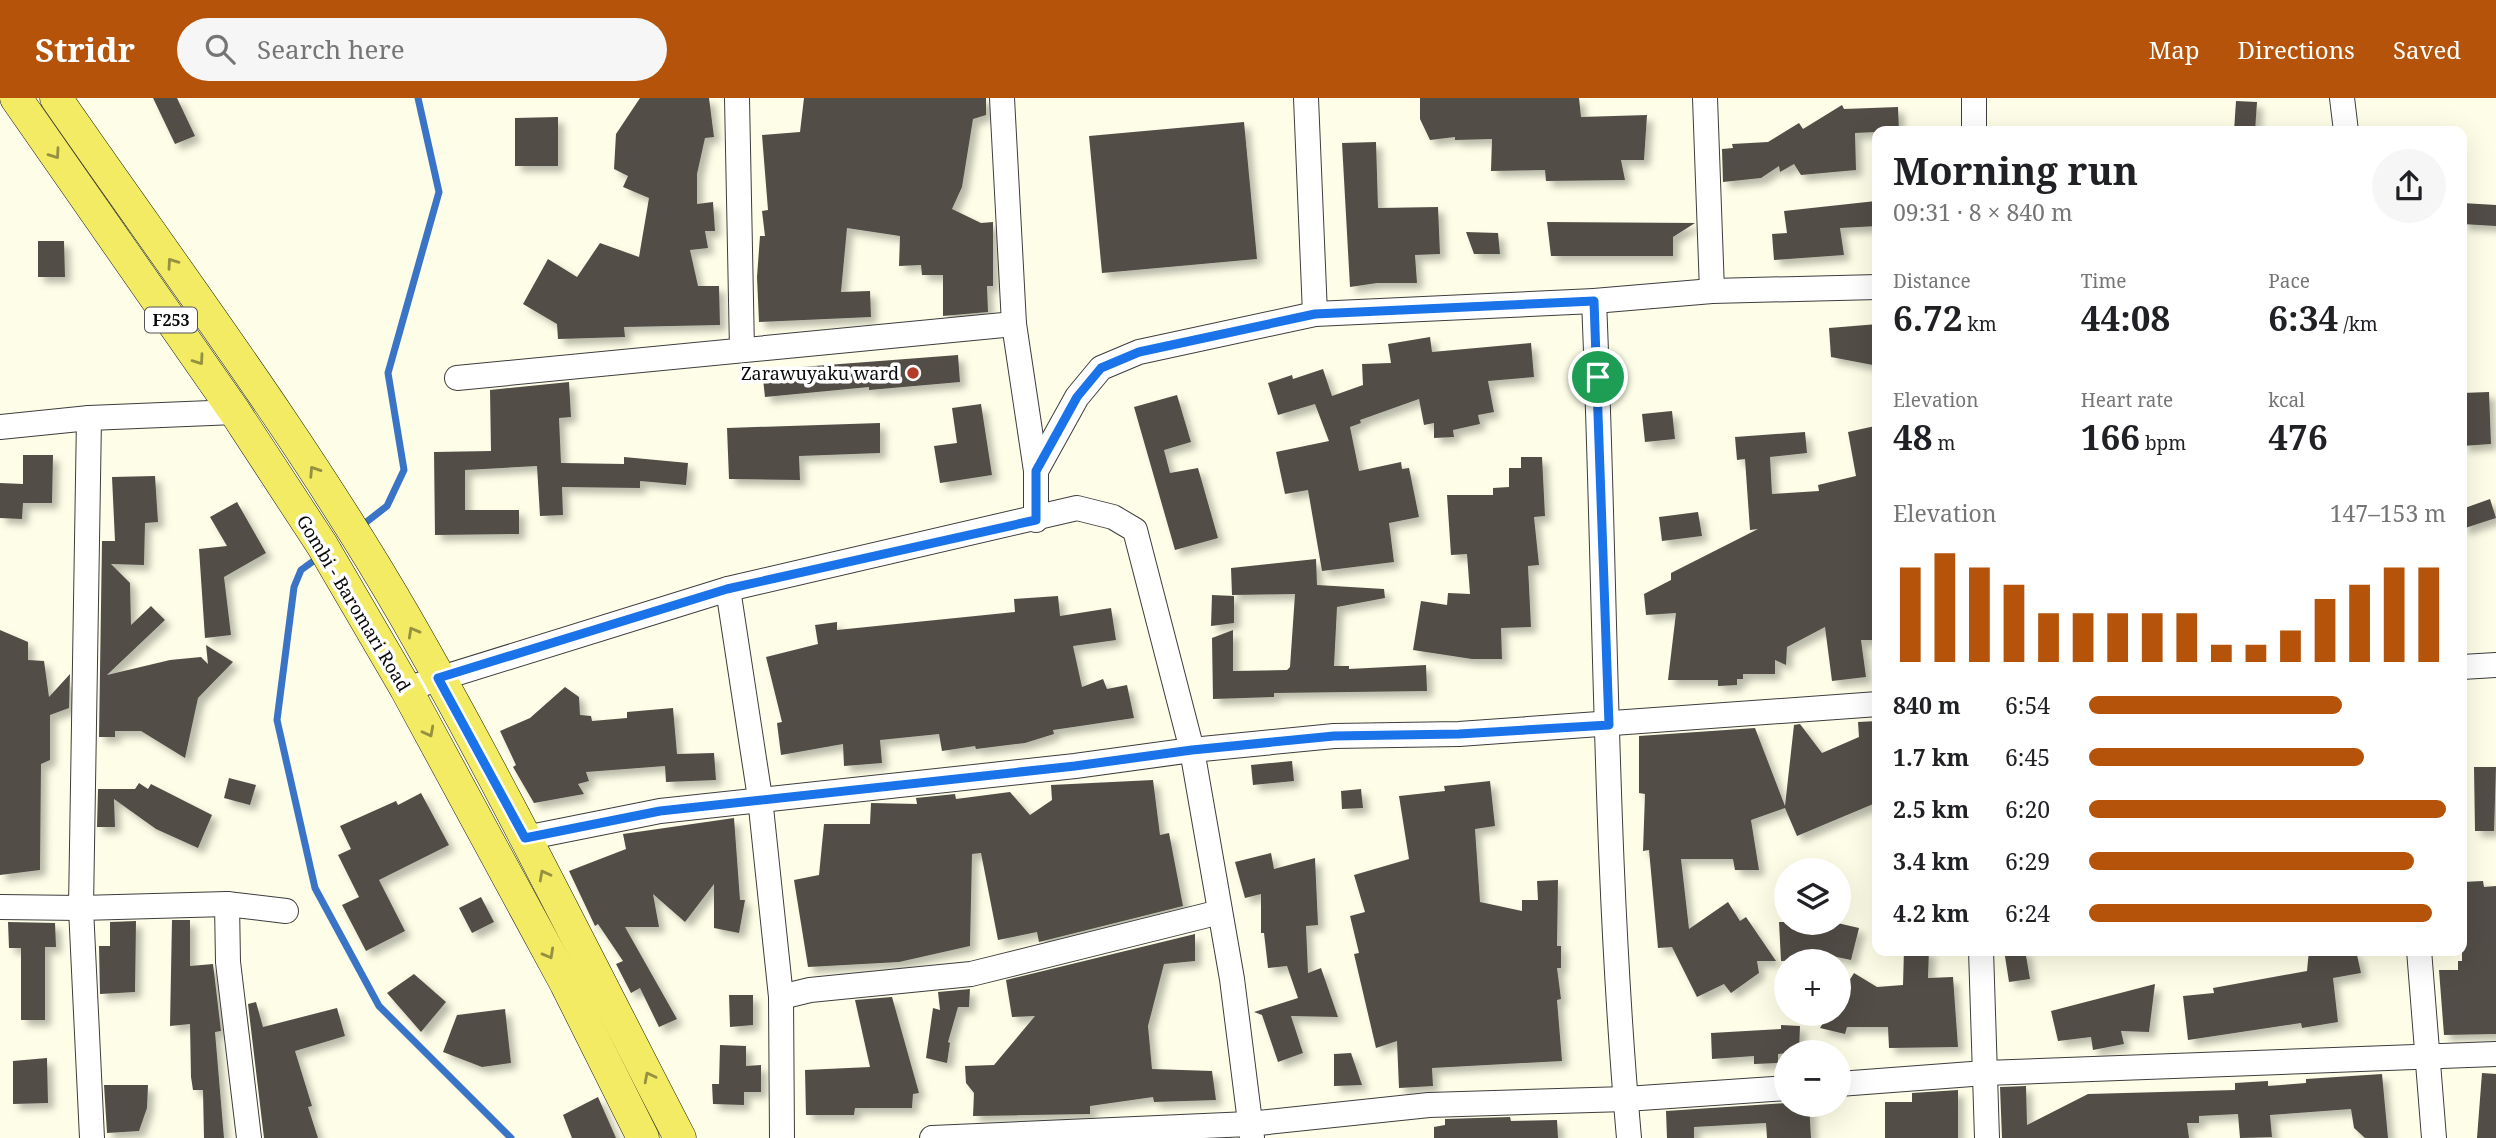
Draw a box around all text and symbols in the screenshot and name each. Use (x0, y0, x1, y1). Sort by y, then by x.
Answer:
search box (177, 18, 667, 81)
text: Stridr (35, 27, 135, 72)
icon: search (201, 30, 239, 68)
text: Search here (257, 31, 405, 67)
text: Map (2149, 33, 2200, 66)
text: Directions (2238, 33, 2355, 66)
text: Saved (2393, 33, 2461, 66)
text: Morning run (1893, 144, 2138, 196)
one-way arrow (47, 146, 59, 159)
button: share (2372, 149, 2446, 223)
text: 09:31 · 8 × 840 m (1893, 196, 2073, 228)
one-way arrow (168, 258, 181, 271)
text: Distance (1893, 268, 1971, 294)
text: Time (2081, 268, 2127, 294)
text: Pace (2268, 268, 2310, 294)
text: 6.72 (1893, 294, 1963, 341)
text: 44:08 (2081, 294, 2170, 341)
text: 6:34 (2268, 294, 2338, 341)
road number: F253 (145, 308, 197, 332)
text: km (1963, 311, 1997, 337)
text: /km (2338, 311, 2378, 337)
pin (1568, 347, 1628, 407)
one-way arrow (191, 352, 203, 365)
icon: arrive (1579, 358, 1617, 396)
place label: Zarawuyaku ward (741, 361, 899, 385)
marker: Zarawuyaku ward (905, 365, 921, 381)
text: Elevation (1893, 387, 1979, 413)
text: Heart rate (2081, 387, 2173, 413)
text: kcal (2268, 387, 2305, 413)
text: 48 (1893, 413, 1933, 460)
text: 166 (2081, 413, 2140, 460)
text: 476 (2268, 413, 2328, 460)
text: m (1933, 430, 1955, 456)
text: bpm (2140, 430, 2186, 456)
one-way arrow (309, 466, 322, 479)
text: Elevation (1893, 497, 1997, 529)
text: 147–153 m (2330, 497, 2446, 529)
street label: Gombi - Baromari Road (292, 510, 416, 696)
one-way arrow (408, 627, 422, 639)
text: 840 m (1893, 689, 1961, 721)
text: 6:54 (2005, 689, 2050, 721)
one-way arrow (421, 725, 434, 738)
text: 1.7 km (1893, 741, 1969, 773)
text: 6:45 (2005, 741, 2050, 773)
text: 2.5 km (1893, 793, 1969, 825)
text: 6:20 (2005, 793, 2050, 825)
text: 3.4 km (1893, 845, 1969, 877)
text: 6:29 (2005, 845, 2050, 877)
map controls (1774, 858, 1851, 1117)
button: layers (1774, 858, 1851, 935)
one-way arrow (539, 870, 553, 883)
text: 4.2 km (1893, 897, 1969, 929)
text: 6:24 (2005, 897, 2050, 929)
one-way arrow (541, 947, 554, 959)
button: + (1774, 949, 1851, 1026)
button: − (1774, 1040, 1851, 1117)
one-way arrow (644, 1072, 657, 1085)

